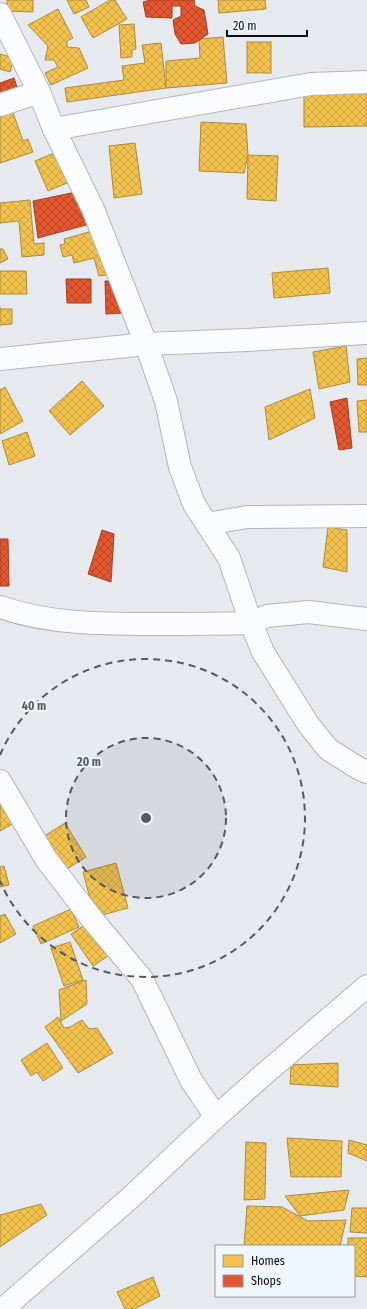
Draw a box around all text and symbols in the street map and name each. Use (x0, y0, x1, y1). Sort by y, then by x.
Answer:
scale bar (227, 12, 307, 38)
text: 20 m (233, 19, 257, 33)
text: 40 m (22, 699, 46, 713)
text: 20 m (76, 755, 101, 769)
centre of rings (139, 811, 153, 825)
legend (215, 1245, 355, 1297)
text: Homes (251, 1254, 285, 1268)
text: Shops (251, 1274, 281, 1288)

